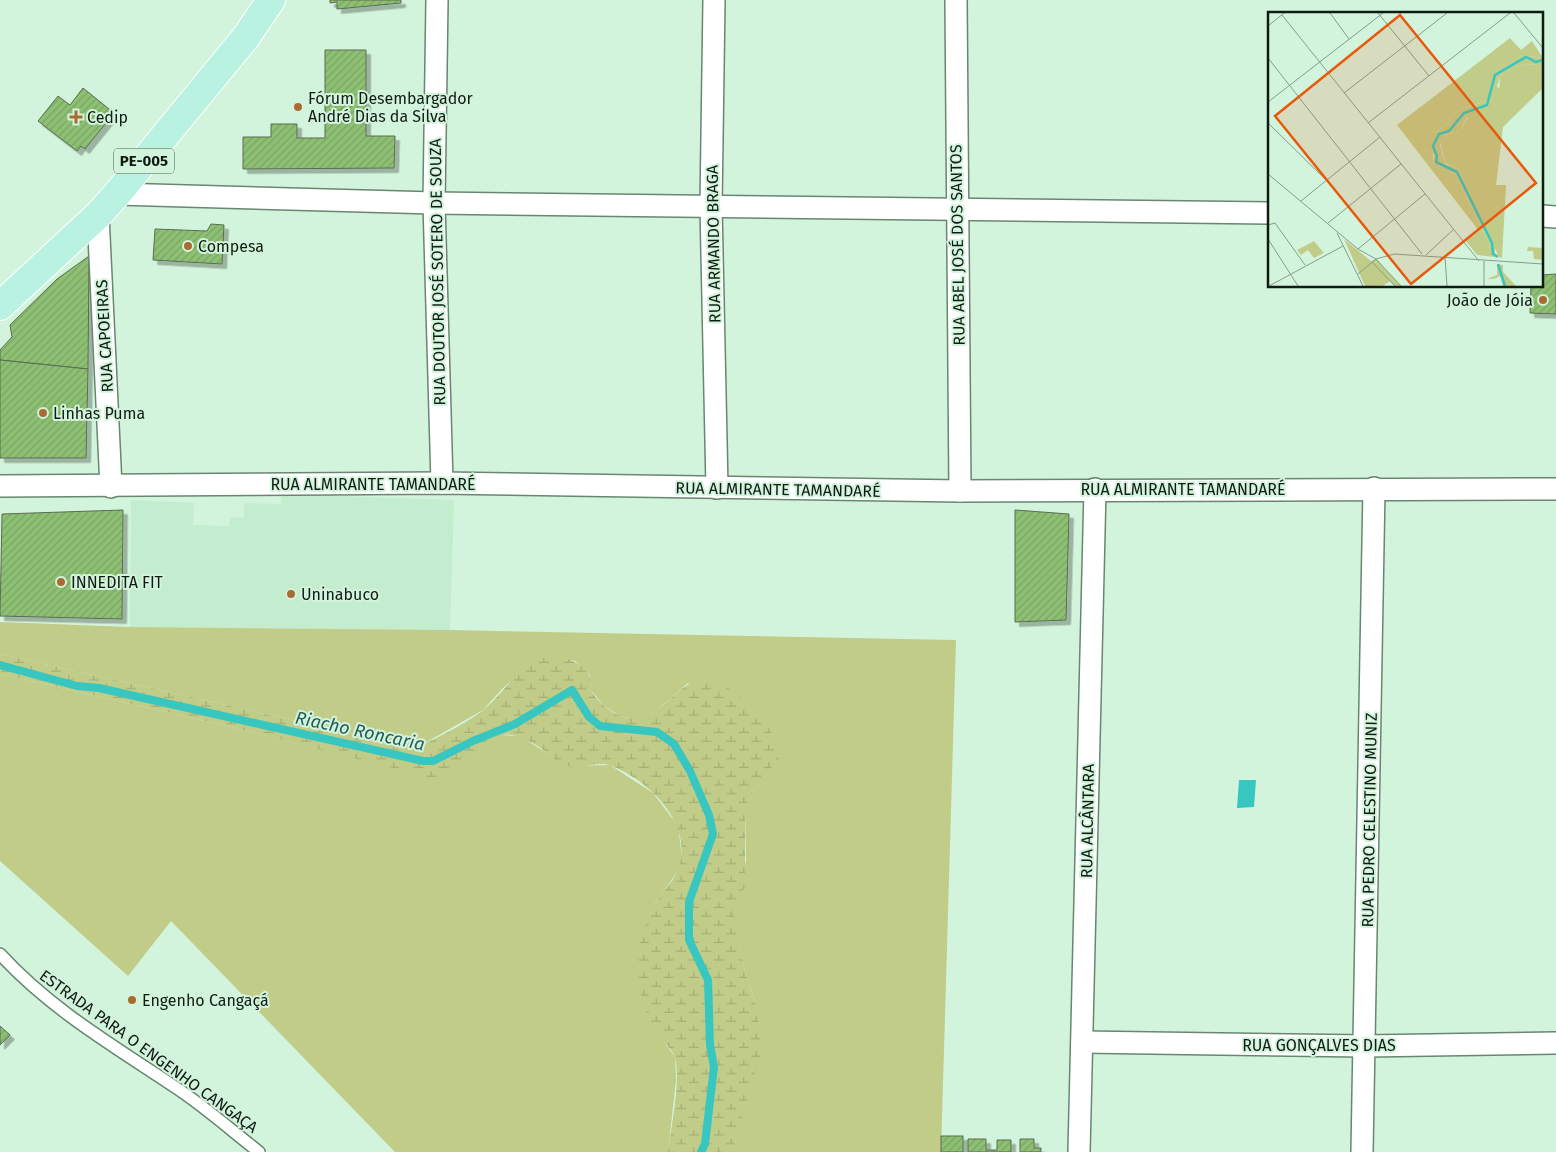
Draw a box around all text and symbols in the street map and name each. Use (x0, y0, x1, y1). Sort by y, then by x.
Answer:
inset map (1268, 12, 1544, 288)
place label: Fórum Desembargador André Dias da Silva (308, 89, 474, 126)
marker: Fórum Desembargador André Dias da Silva (292, 101, 304, 113)
place label: Cedip (87, 108, 128, 127)
marker: Cedip (69, 110, 83, 124)
street label: RUA DOUTOR JOSÉ SOTERO DE SOUZA (425, 137, 449, 406)
street label: RUA ABEL JOSÉ DOS SANTOS (945, 144, 969, 346)
road number: PE-005 (114, 148, 174, 174)
street label: RUA ARMANDO BRAGA (703, 164, 724, 323)
place label: Compesa (198, 237, 264, 256)
marker: Compesa (182, 240, 194, 252)
street label: RUA CAPOEIRAS (92, 279, 117, 393)
place label: João de Jóia (1447, 291, 1533, 310)
marker: João de Jóia (1537, 294, 1549, 306)
place label: Linhas Puma (53, 404, 145, 423)
marker: Linhas Puma (37, 407, 49, 419)
street label: RUA ALMIRANTE TAMANDARÉ (270, 474, 476, 494)
street label: RUA ALMIRANTE TAMANDARÉ (675, 477, 881, 501)
street label: RUA ALMIRANTE TAMANDARÉ (1080, 479, 1286, 499)
place label: INNEDITA FIT (71, 573, 164, 592)
marker: INNEDITA FIT (55, 576, 67, 588)
place label: Uninabuco (301, 585, 379, 604)
marker: Uninabuco (285, 588, 297, 600)
water label: Riacho Roncaria (293, 707, 427, 755)
street label: RUA PEDRO CELESTINO MUNIZ (1358, 712, 1381, 928)
street label: RUA ALCÂNTARA (1076, 763, 1098, 878)
street label: ESTRADA PARA O ENGENHO CANGAÇA (35, 966, 262, 1138)
place label: Engenho Cangaçá (142, 991, 269, 1011)
marker: Engenho Cangaçá (126, 994, 138, 1006)
street label: RUA GONÇALVES DIAS (1242, 1036, 1396, 1056)

